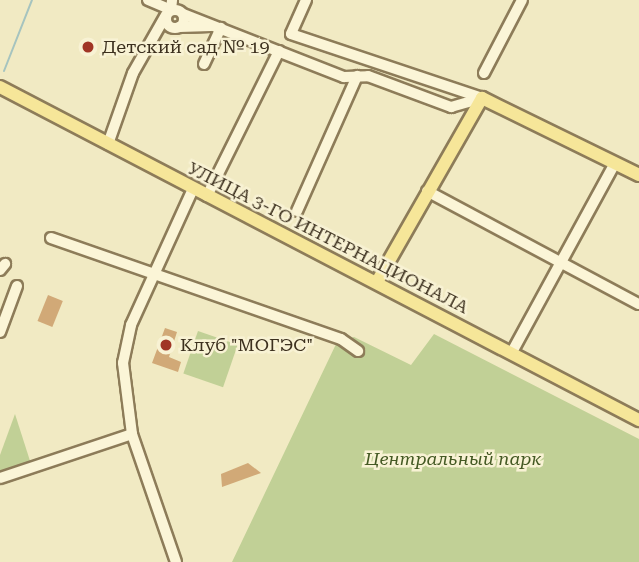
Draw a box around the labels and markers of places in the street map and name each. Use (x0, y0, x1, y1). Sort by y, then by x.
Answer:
place label: Детский сад № 19 (102, 36, 270, 58)
marker: Детский сад № 19 (80, 39, 96, 55)
place label: Клуб "МОГЭС" (180, 334, 313, 356)
marker: Клуб "МОГЭС" (158, 337, 174, 353)

